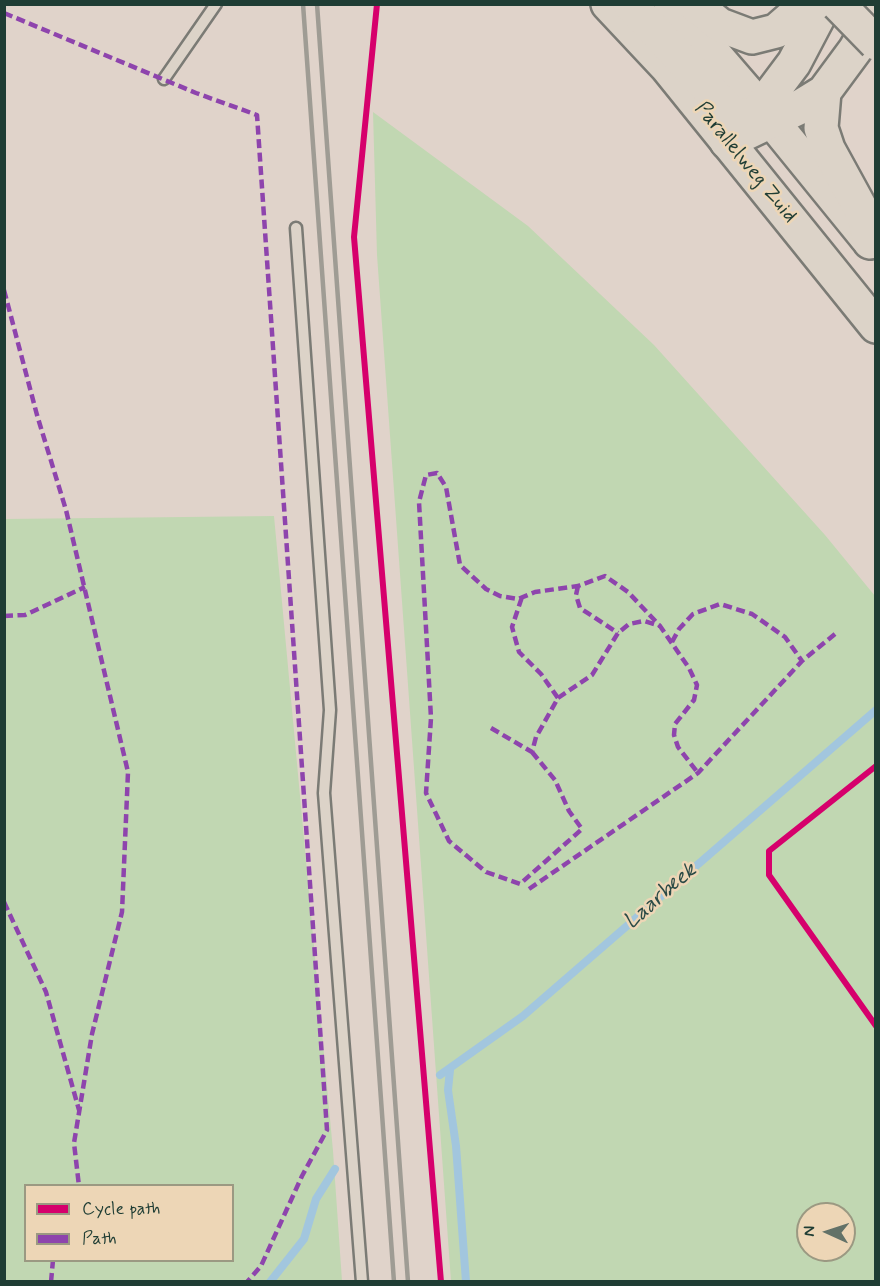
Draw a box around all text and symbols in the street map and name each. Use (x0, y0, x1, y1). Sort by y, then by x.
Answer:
street label: Parallelweg Zuid (688, 97, 802, 229)
water label: Laarbeek (619, 858, 703, 936)
legend (24, 1184, 234, 1262)
text: Cycle path (82, 1197, 160, 1221)
north arrow (796, 1202, 856, 1262)
text: N (799, 1225, 820, 1237)
text: Path (82, 1227, 117, 1251)

